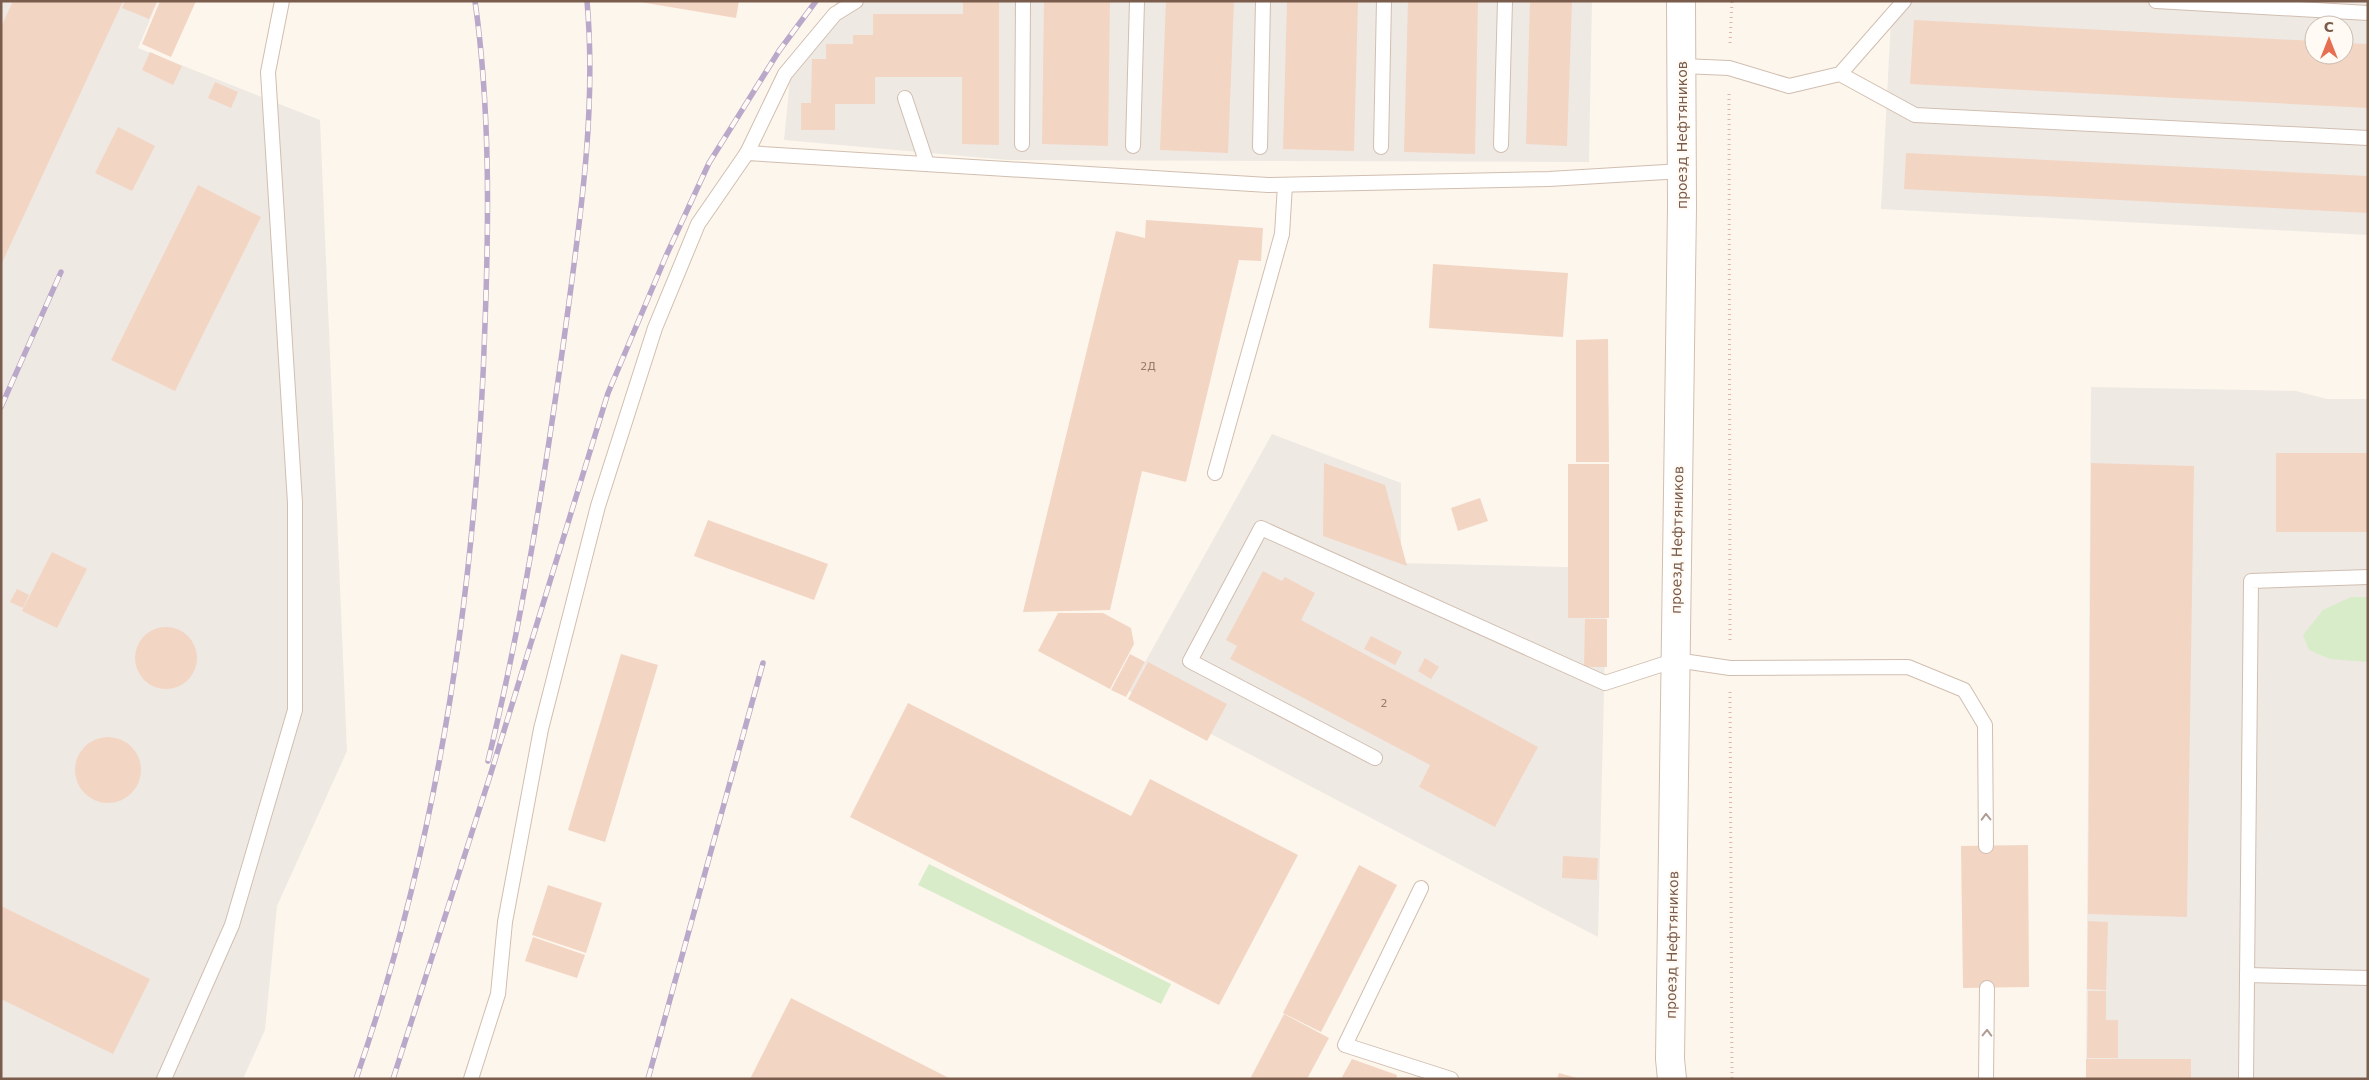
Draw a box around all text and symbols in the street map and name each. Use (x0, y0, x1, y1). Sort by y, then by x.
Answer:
north arrow (2304, 15, 2354, 65)
text: С (2324, 19, 2334, 35)
street label: проезд Нефтяников (1674, 61, 1690, 209)
house number: 2Д (1140, 360, 1156, 373)
street label: проезд Нефтяников (1668, 466, 1686, 614)
house number: 2 (1381, 697, 1388, 710)
one-way arrow (1980, 813, 1991, 821)
street label: проезд Нефтяников (1663, 871, 1681, 1019)
one-way arrow (1982, 1029, 1992, 1037)

